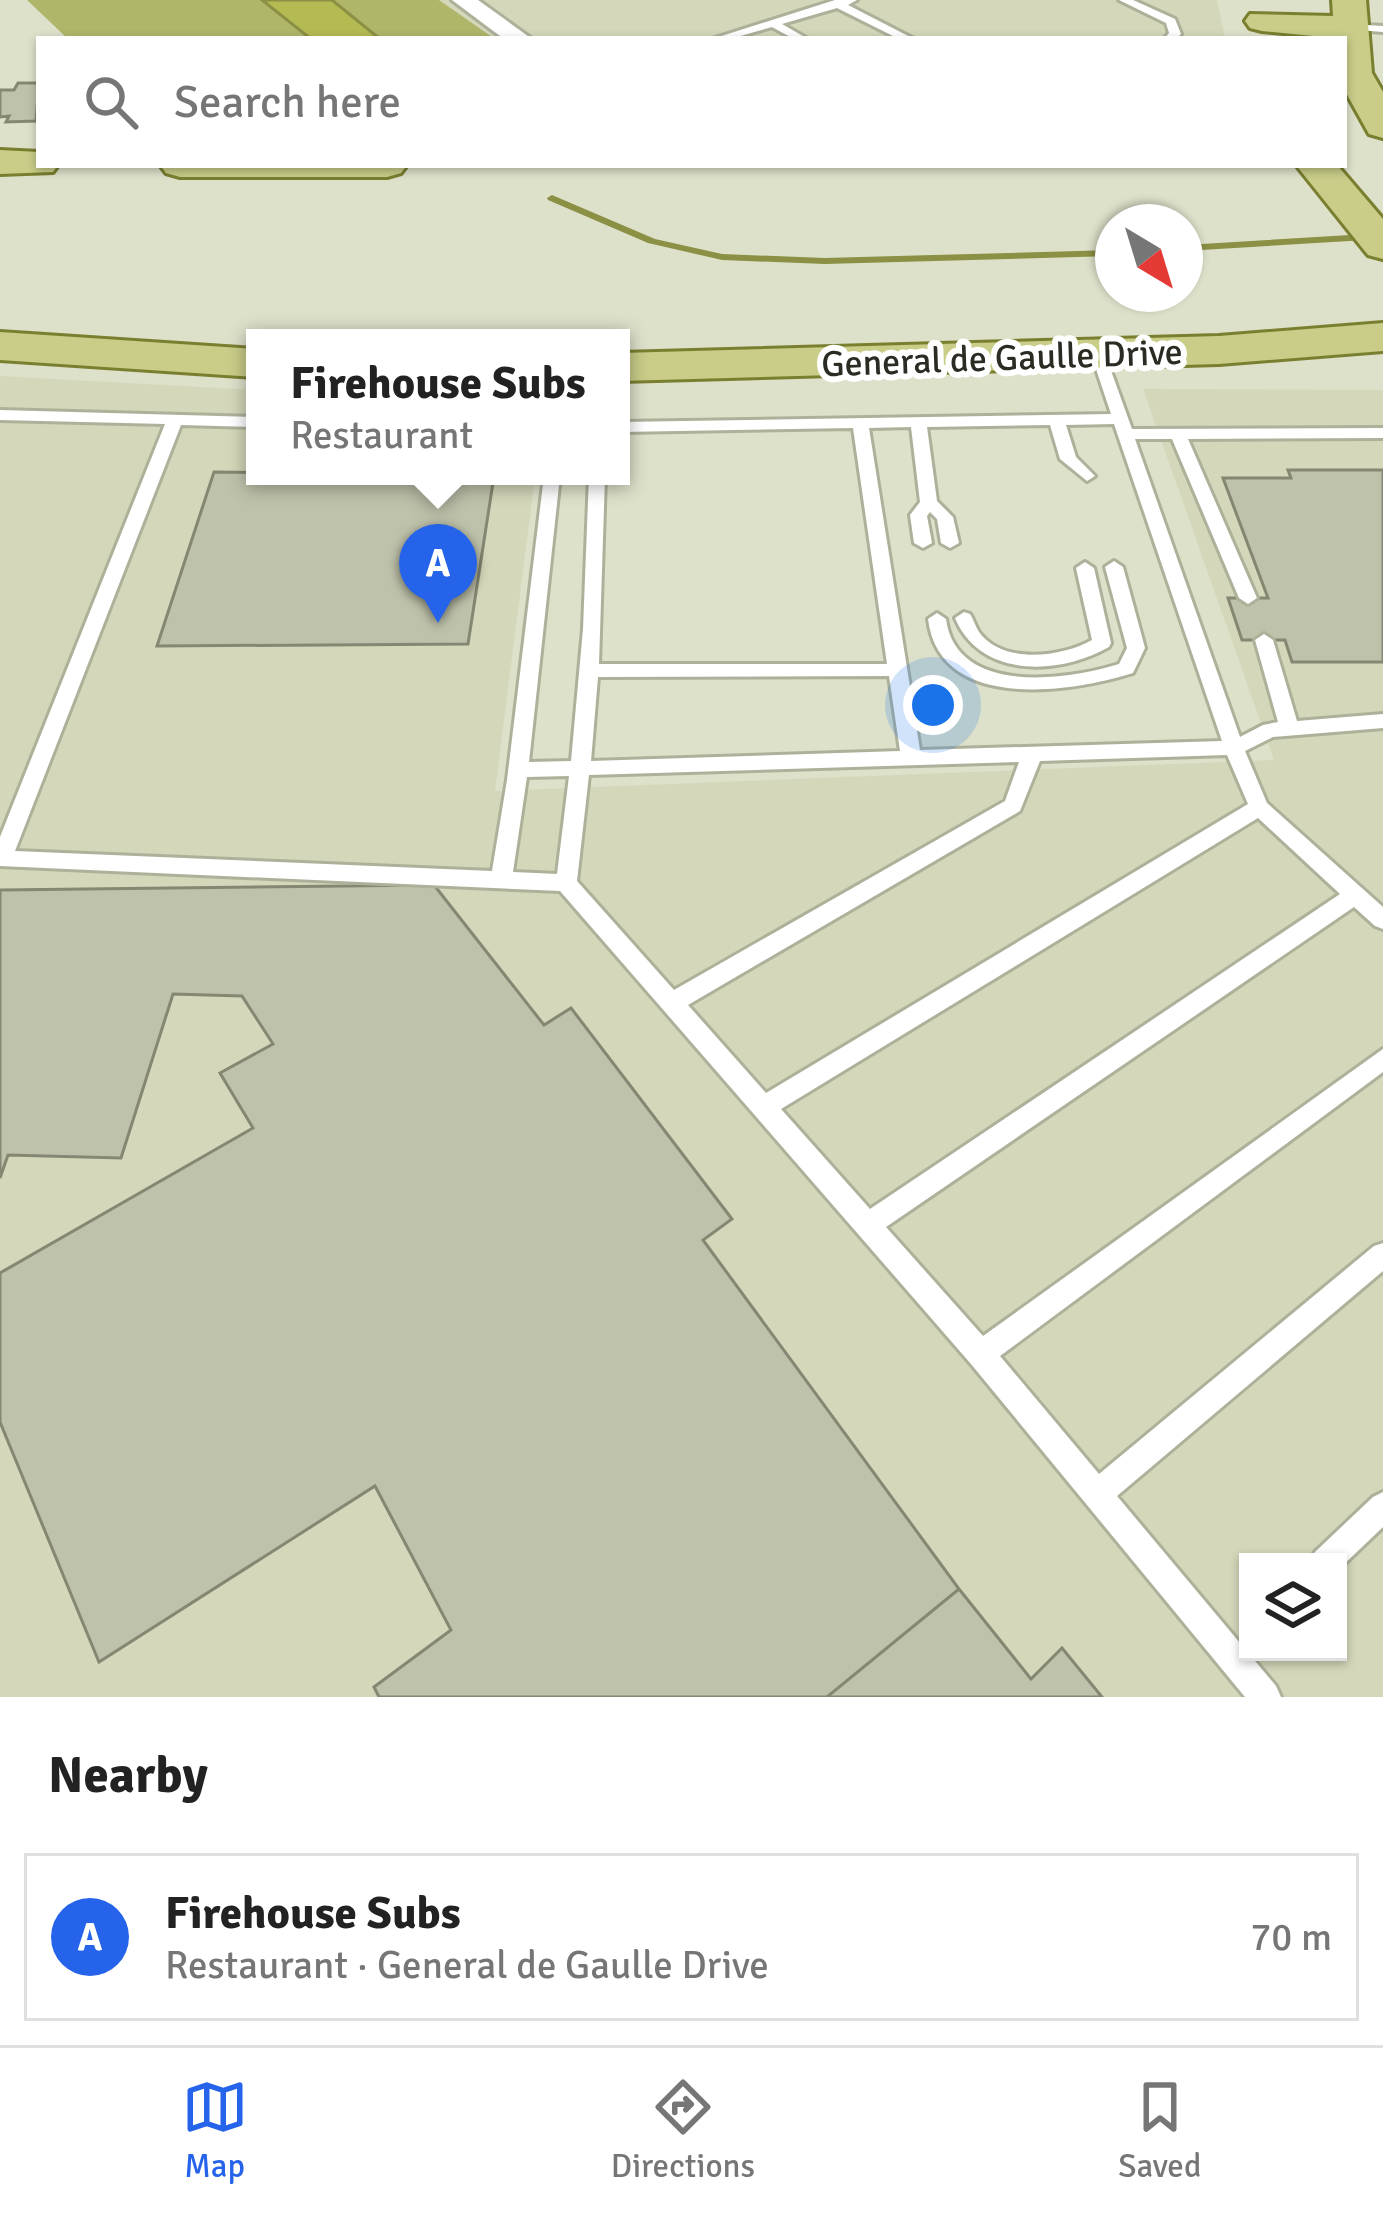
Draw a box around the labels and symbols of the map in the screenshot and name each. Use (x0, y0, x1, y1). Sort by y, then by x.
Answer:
north arrow (1095, 204, 1203, 312)
street label: General de Gaulle Drive (821, 330, 1183, 387)
pin: A (399, 524, 477, 623)
your location (903, 675, 963, 735)

